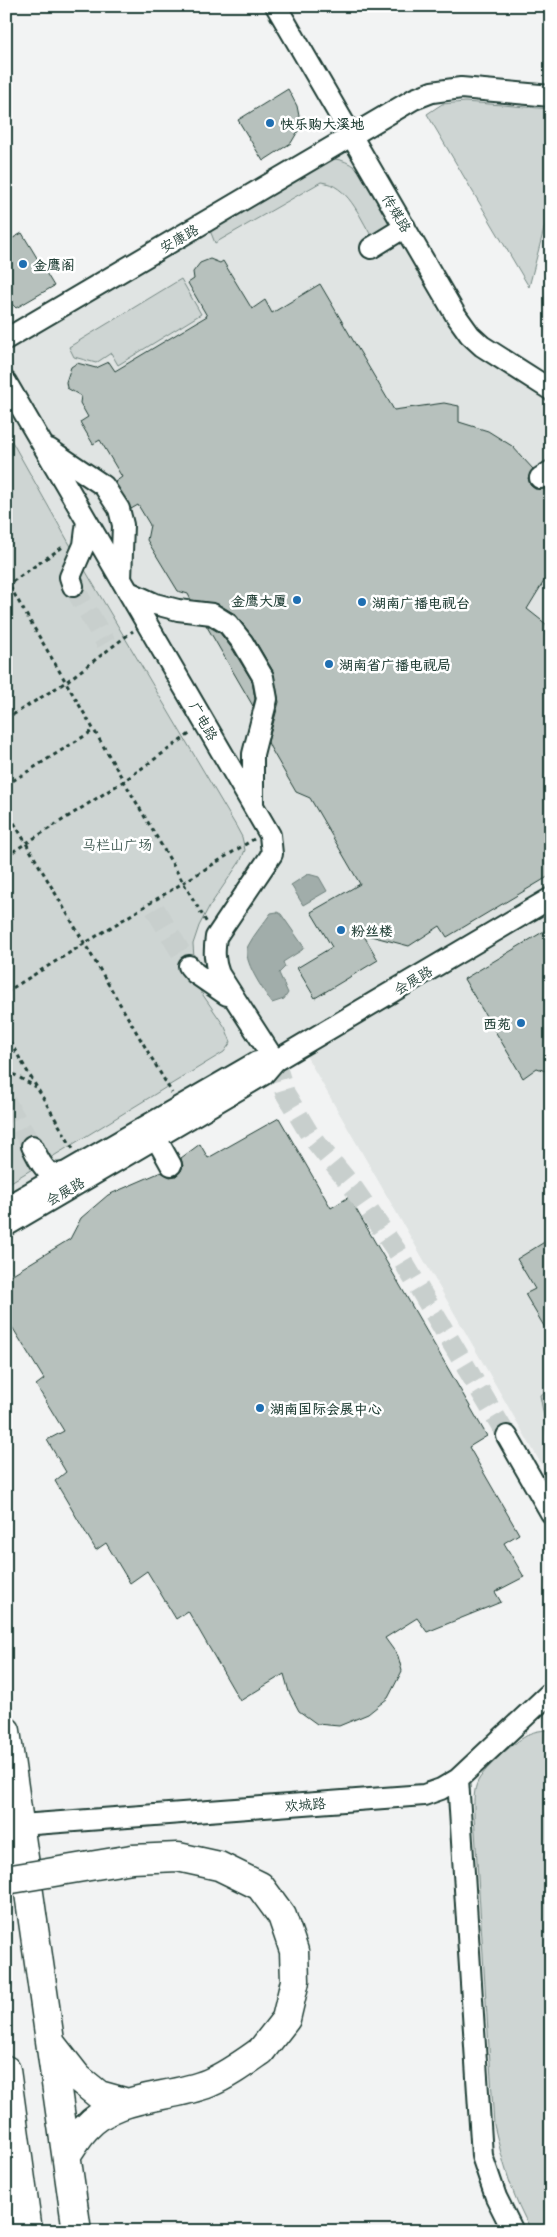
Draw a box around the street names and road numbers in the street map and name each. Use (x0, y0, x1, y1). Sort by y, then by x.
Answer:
street label: 传媒路 (378, 190, 416, 236)
street label: 安康路 (156, 219, 202, 257)
street label: 广电路 (185, 698, 223, 744)
street label: 会展路 (390, 961, 436, 999)
street label: 会展路 (42, 1172, 88, 1210)
street label: 欢城路 (283, 1793, 327, 1815)

